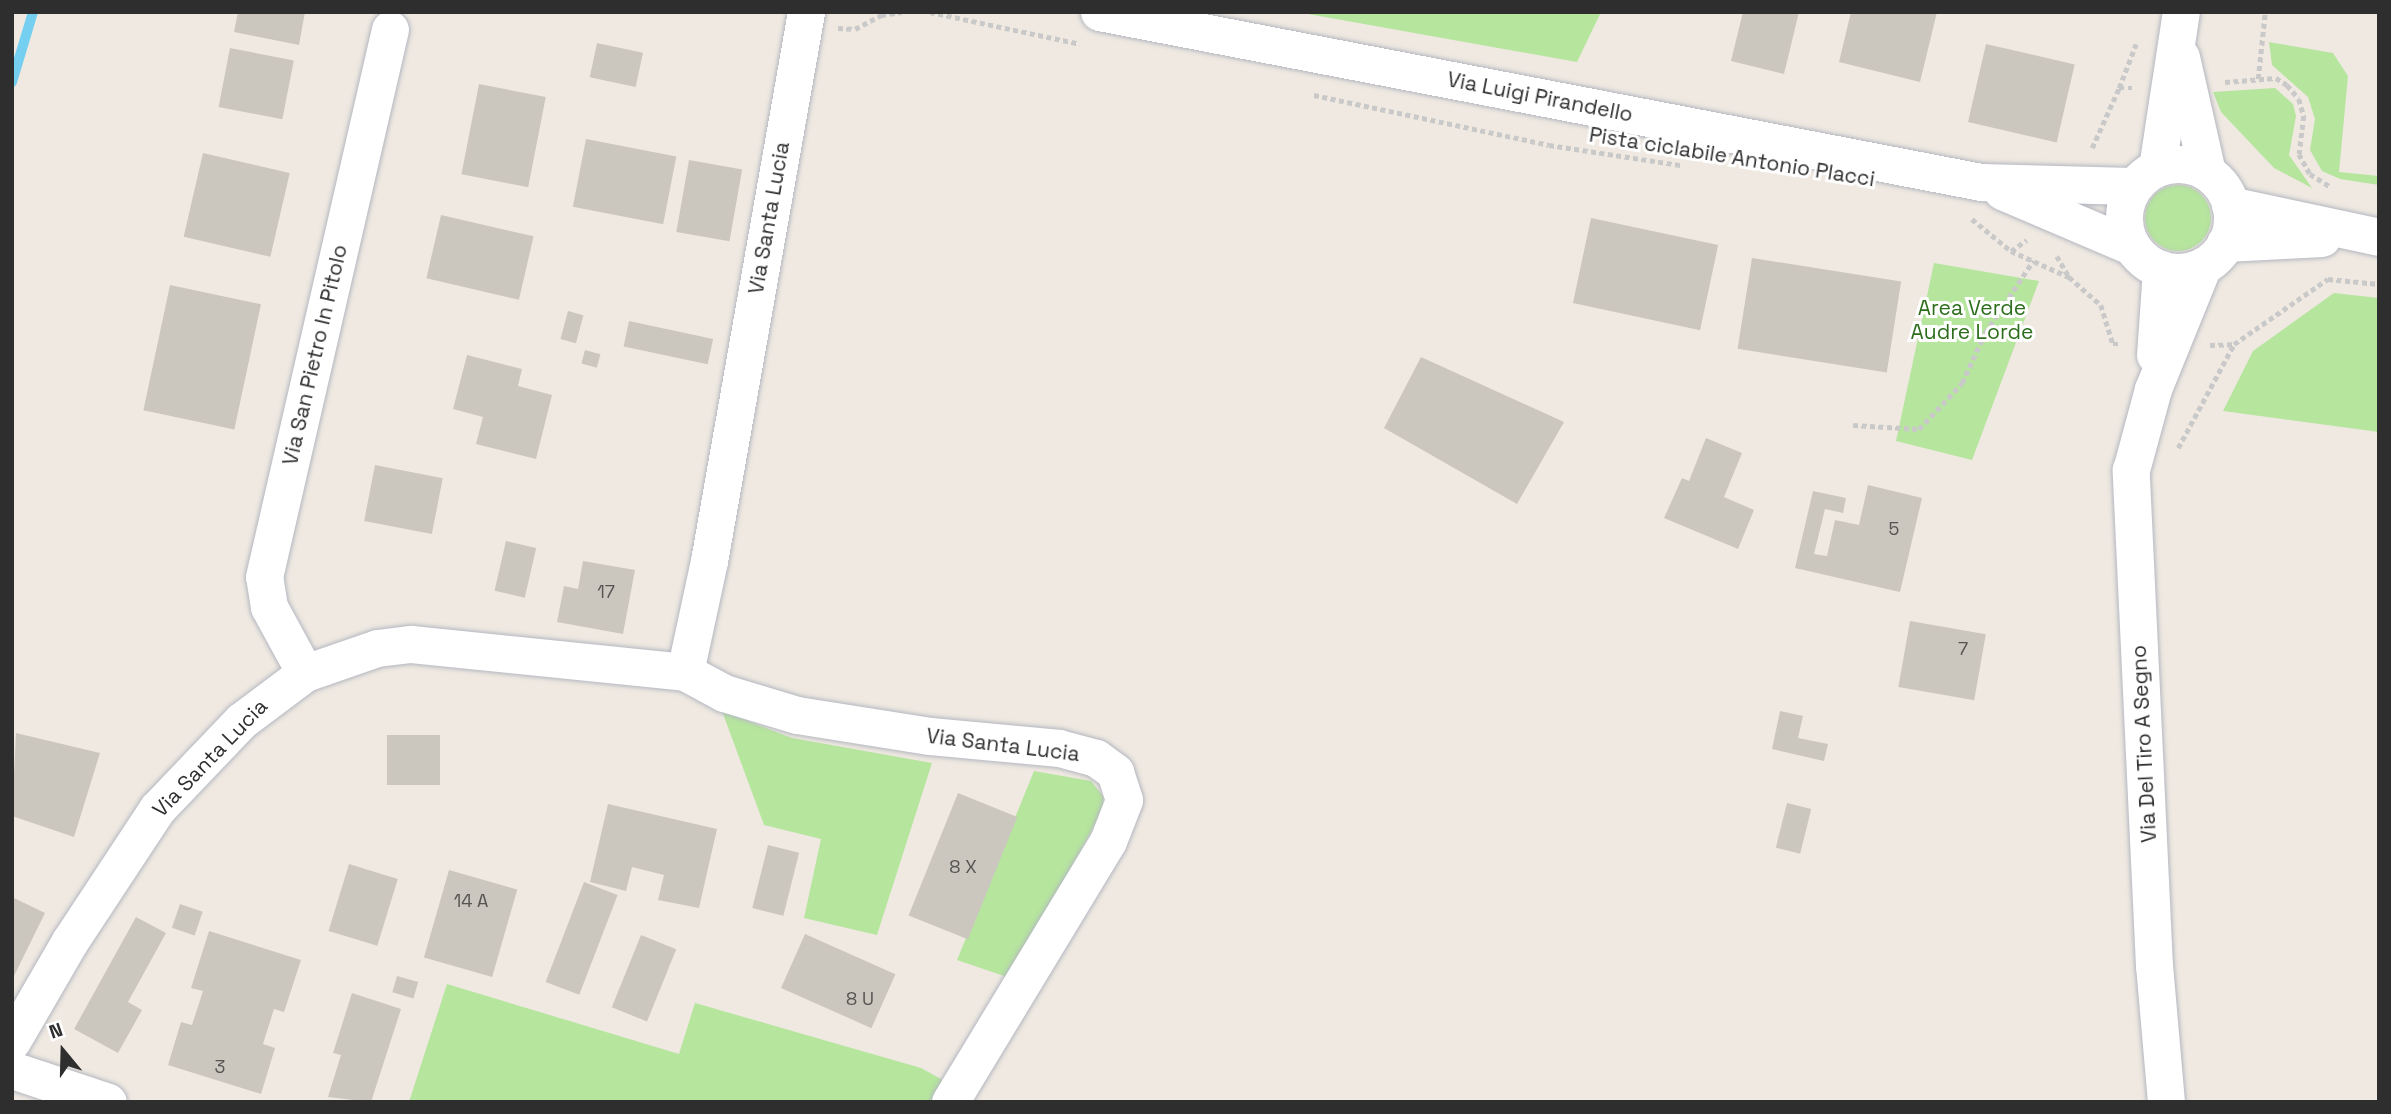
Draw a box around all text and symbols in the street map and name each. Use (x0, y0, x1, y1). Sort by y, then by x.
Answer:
street label: Via Luigi Pirandello (1445, 67, 1635, 127)
street label: Pista ciclabile Antonio Placci (1587, 122, 1877, 192)
street label: Via Santa Lucia (743, 140, 795, 296)
street label: Via San Pietro In Pitolo (277, 242, 353, 468)
park label: Area Verde Audre Lorde (1911, 295, 2033, 345)
house number: 5 (1889, 518, 1899, 540)
house number: 17 (597, 581, 615, 603)
house number: 7 (1958, 638, 1968, 660)
street label: Via Del Tiro A Segno (2126, 644, 2162, 844)
street label: Via Santa Lucia (147, 694, 273, 822)
street label: Via Santa Lucia (925, 723, 1081, 767)
house number: 8 X (949, 856, 977, 878)
house number: 14 A (454, 890, 488, 912)
house number: 8 U (846, 988, 874, 1010)
north arrow (28, 1016, 98, 1086)
text: N (46, 1017, 66, 1045)
house number: 3 (215, 1056, 225, 1078)

